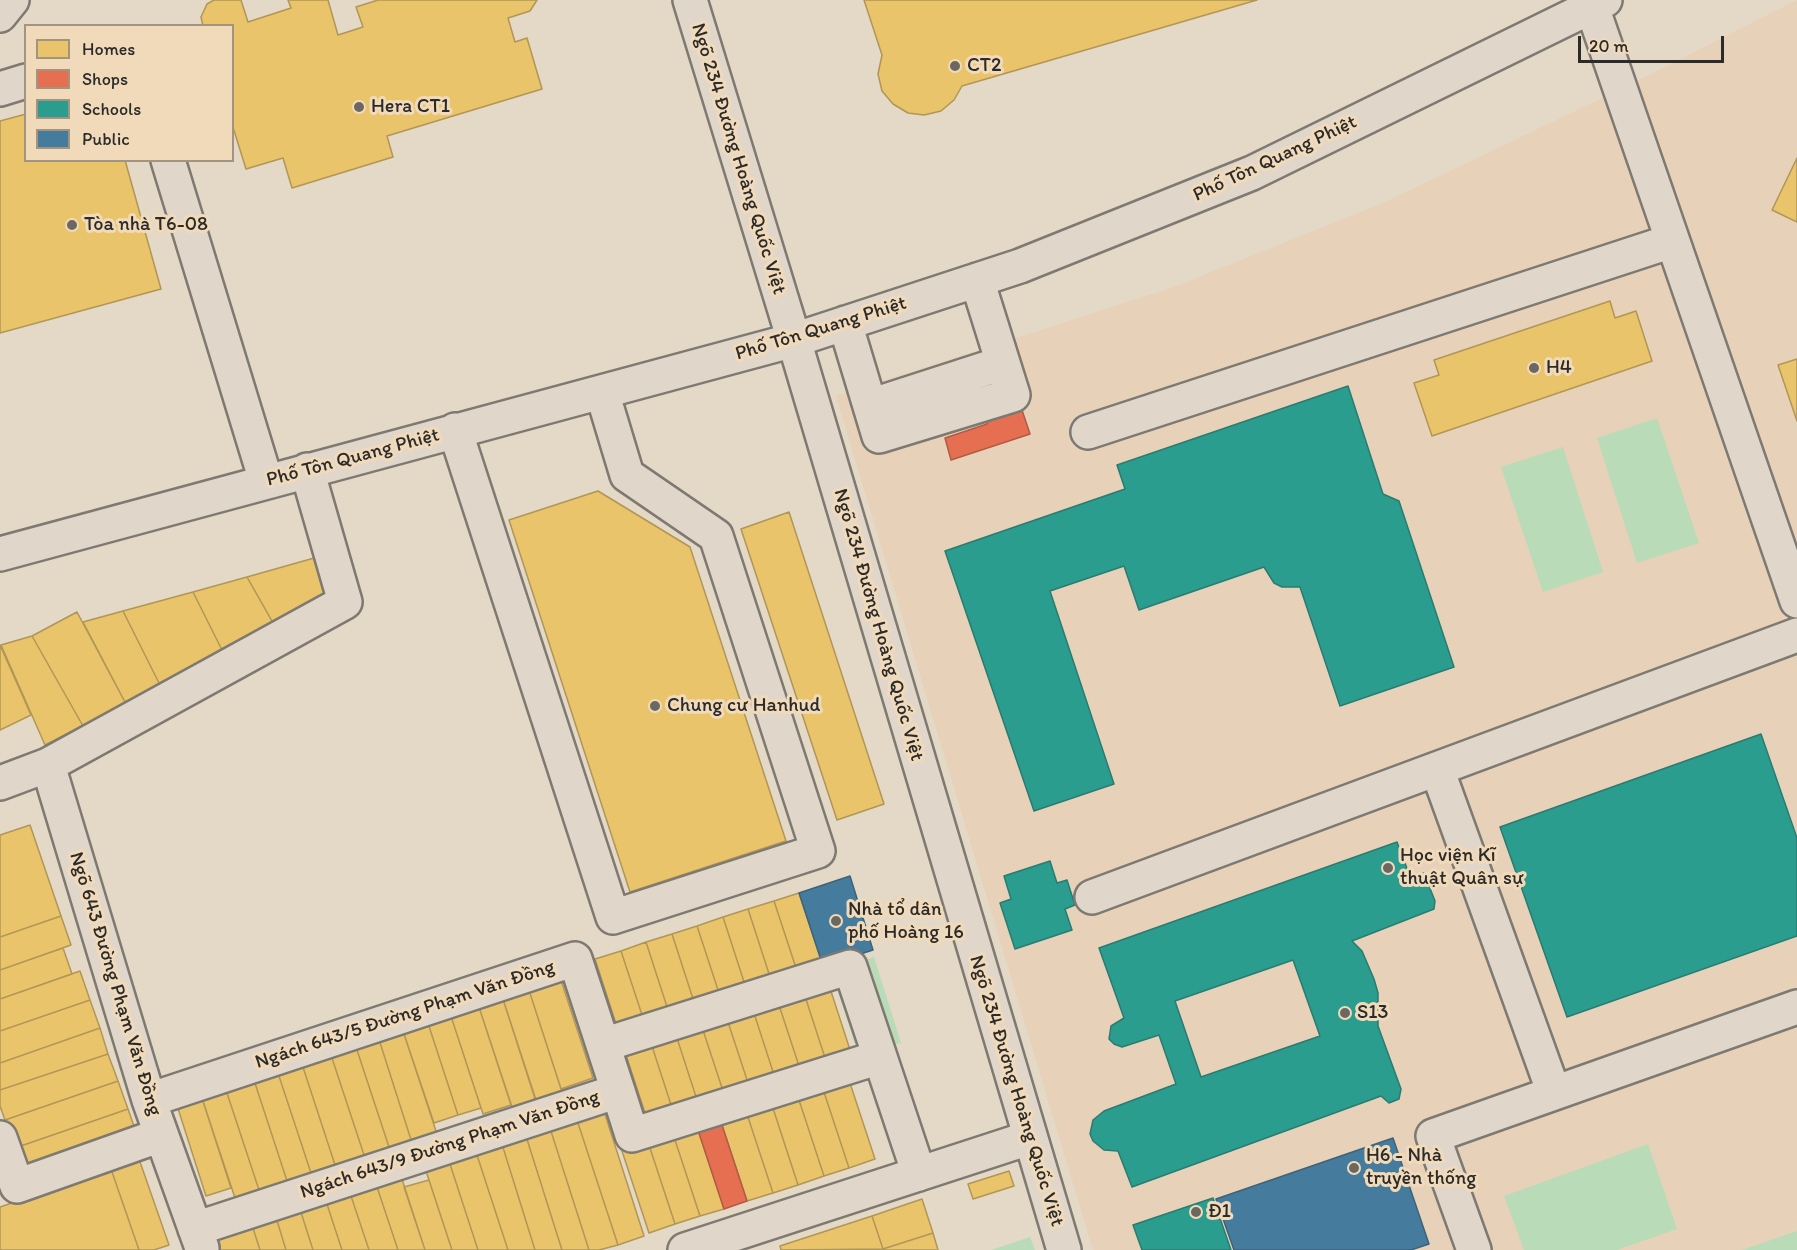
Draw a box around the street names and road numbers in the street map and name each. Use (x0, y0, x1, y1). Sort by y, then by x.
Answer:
street label: Ngõ 234 Đường Hoàng Quốc Việt (685, 21, 791, 297)
street label: Phố Tôn Quang Phiệt (1189, 111, 1361, 207)
street label: Phố Tôn Quang Phiệt (732, 292, 910, 366)
street label: Phố Tôn Quang Phiệt (264, 423, 442, 493)
street label: Ngõ 234 Đường Hoàng Quốc Việt (828, 486, 928, 764)
street label: Ngõ 643 Đường Phạm Văn Đồng (63, 849, 167, 1119)
street label: Ngõ 234 Đường Hoàng Quốc Việt (963, 953, 1069, 1229)
street label: Ngách 643/5 Đường Phạm Văn Đồng (252, 955, 558, 1075)
street label: Ngách 643/9 Đường Phạm Văn Đồng (297, 1085, 603, 1205)

